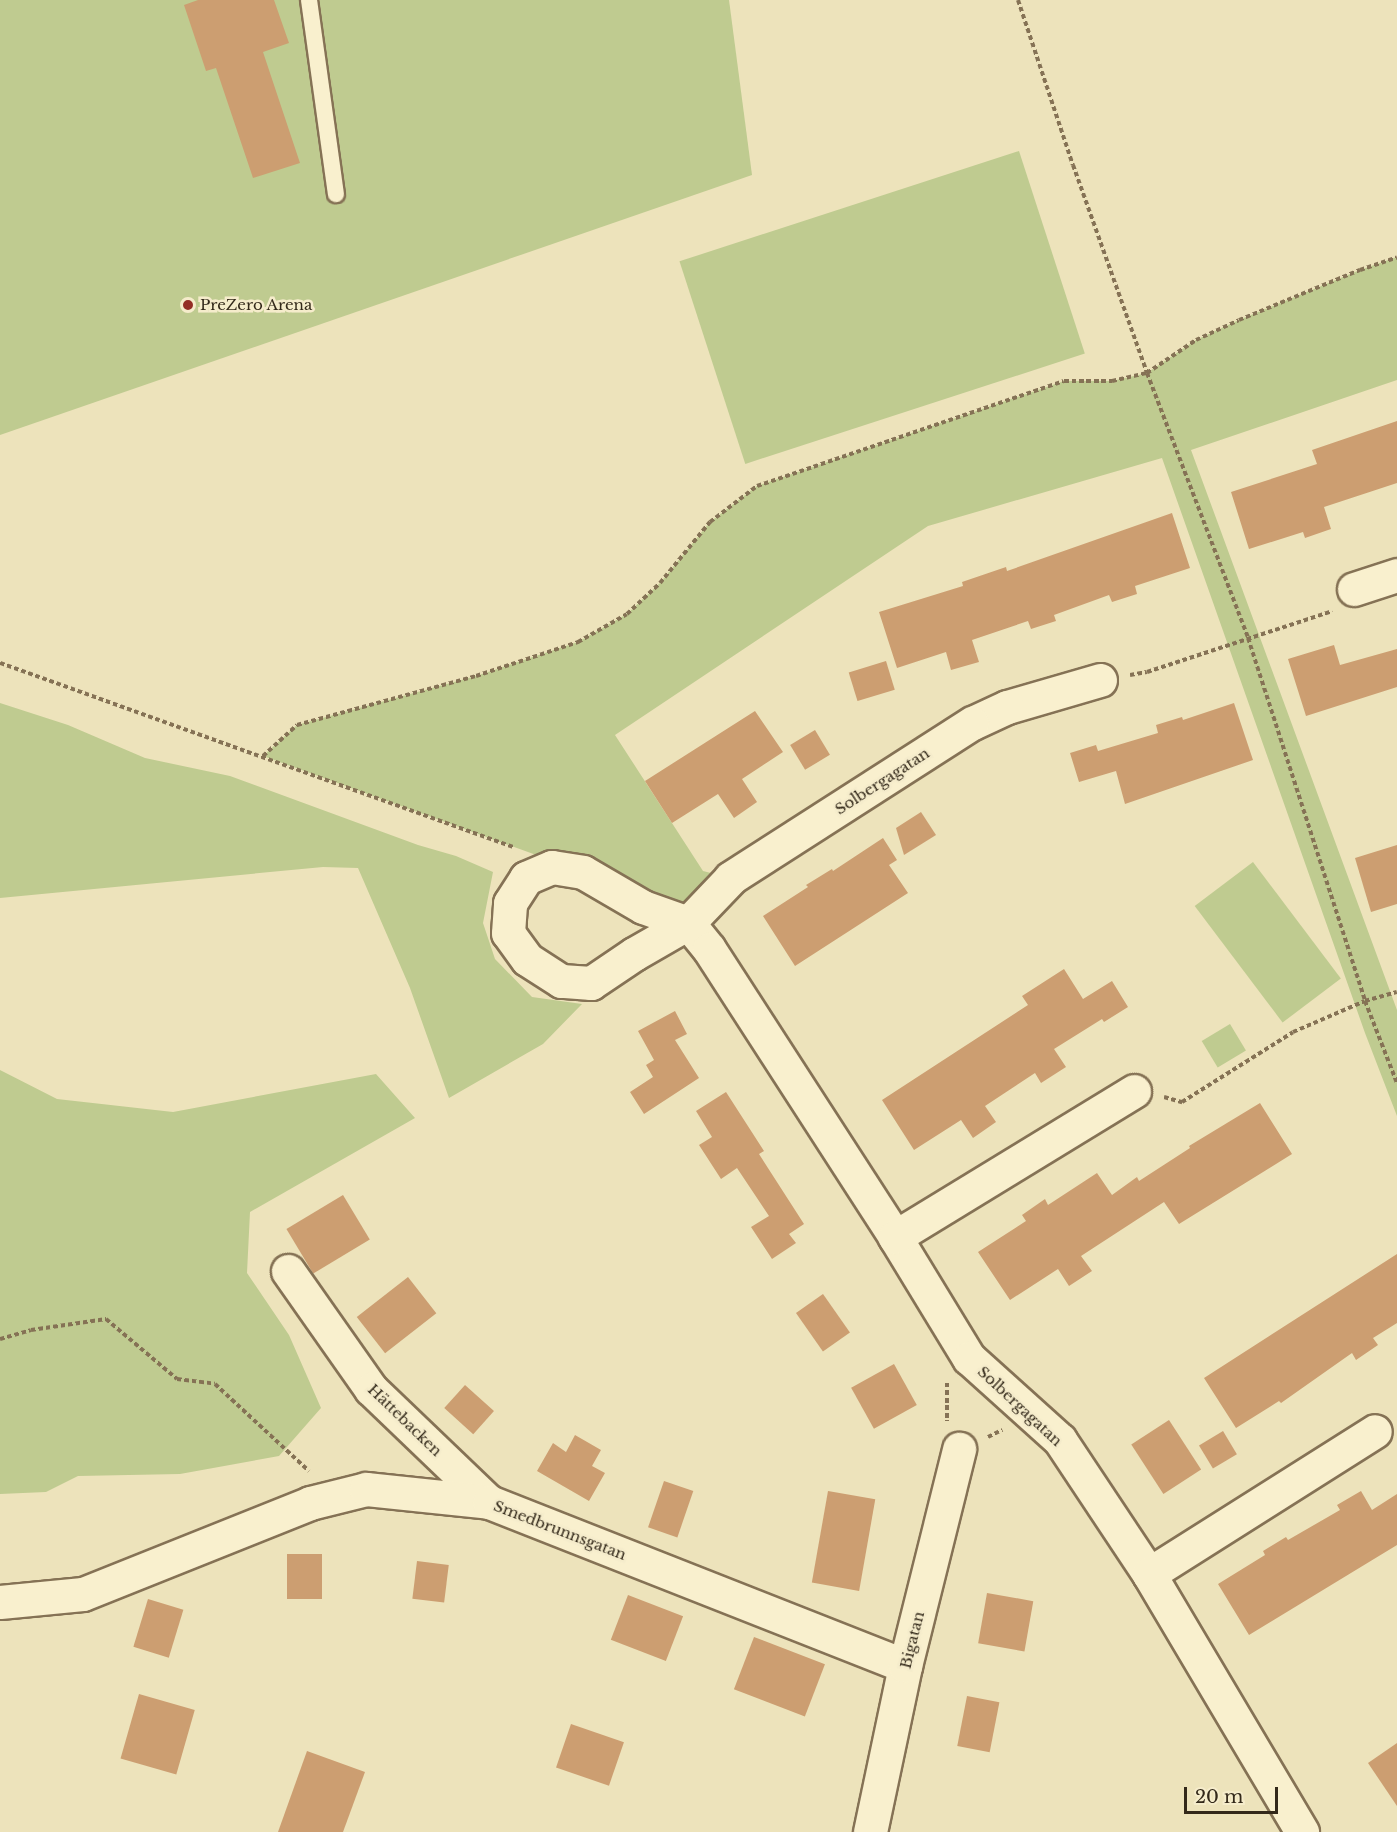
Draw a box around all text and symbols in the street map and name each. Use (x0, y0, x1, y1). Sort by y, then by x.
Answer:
place label: PreZero Arena (200, 296, 313, 314)
marker: PreZero Arena (181, 298, 195, 312)
street label: Solbergagatan (831, 744, 933, 818)
street label: Solbergagatan (974, 1362, 1066, 1450)
street label: Hättebacken (364, 1380, 446, 1460)
street label: Smedbrunnsgatan (491, 1496, 629, 1564)
street label: Bigatan (896, 1610, 928, 1670)
scale bar (1187, 1775, 1282, 1813)
text: 20 m (1195, 1786, 1243, 1808)

